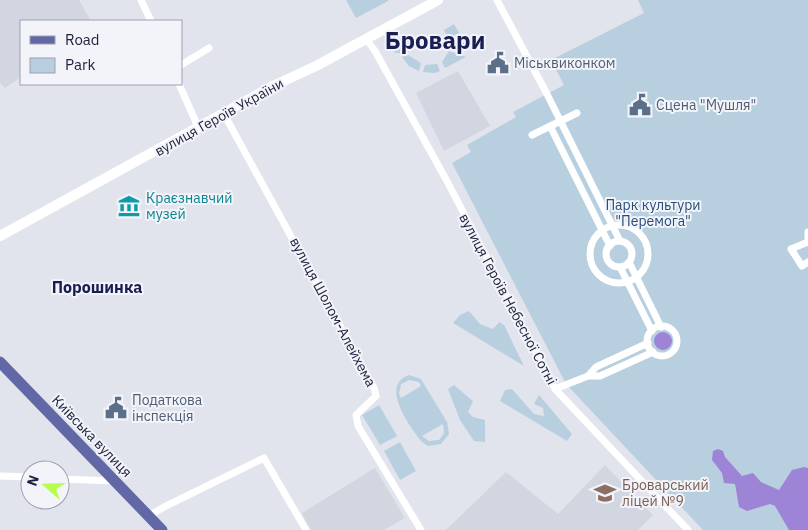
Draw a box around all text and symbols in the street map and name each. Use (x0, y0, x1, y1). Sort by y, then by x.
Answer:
legend (20, 20, 182, 85)
district label: Бровари (385, 24, 485, 56)
text: Road (65, 30, 100, 49)
public building icon: Міськвиконком (485, 50, 511, 76)
place label: Міськвиконком (514, 54, 616, 72)
text: Park (65, 55, 95, 74)
street label: вулиця Героїв України (151, 74, 287, 160)
public building icon: Сцена "Мушля" (627, 92, 653, 118)
place label: Сцена "Мушля" (656, 96, 756, 114)
place label: Краєзнавчий музей (146, 189, 232, 223)
museum icon: Краєзнавчий музей (116, 193, 142, 219)
park label: Парк культури "Перемога" (605, 196, 701, 230)
street label: вулиця Героїв Небесної Сотні (455, 210, 561, 388)
street label: вулиця Шолом-Алейхема (286, 234, 380, 390)
district label: Порошинка (52, 277, 142, 297)
street label: Київська вулиця (48, 391, 136, 481)
place label: Податкова інспекція (132, 391, 203, 425)
public building icon: Податкова інспекція (103, 395, 129, 421)
north arrow (20, 460, 70, 510)
text: N (23, 473, 43, 488)
place label: Броварський ліцей №9 (622, 476, 709, 510)
school or university icon: Броварський ліцей №9 (592, 480, 618, 506)

